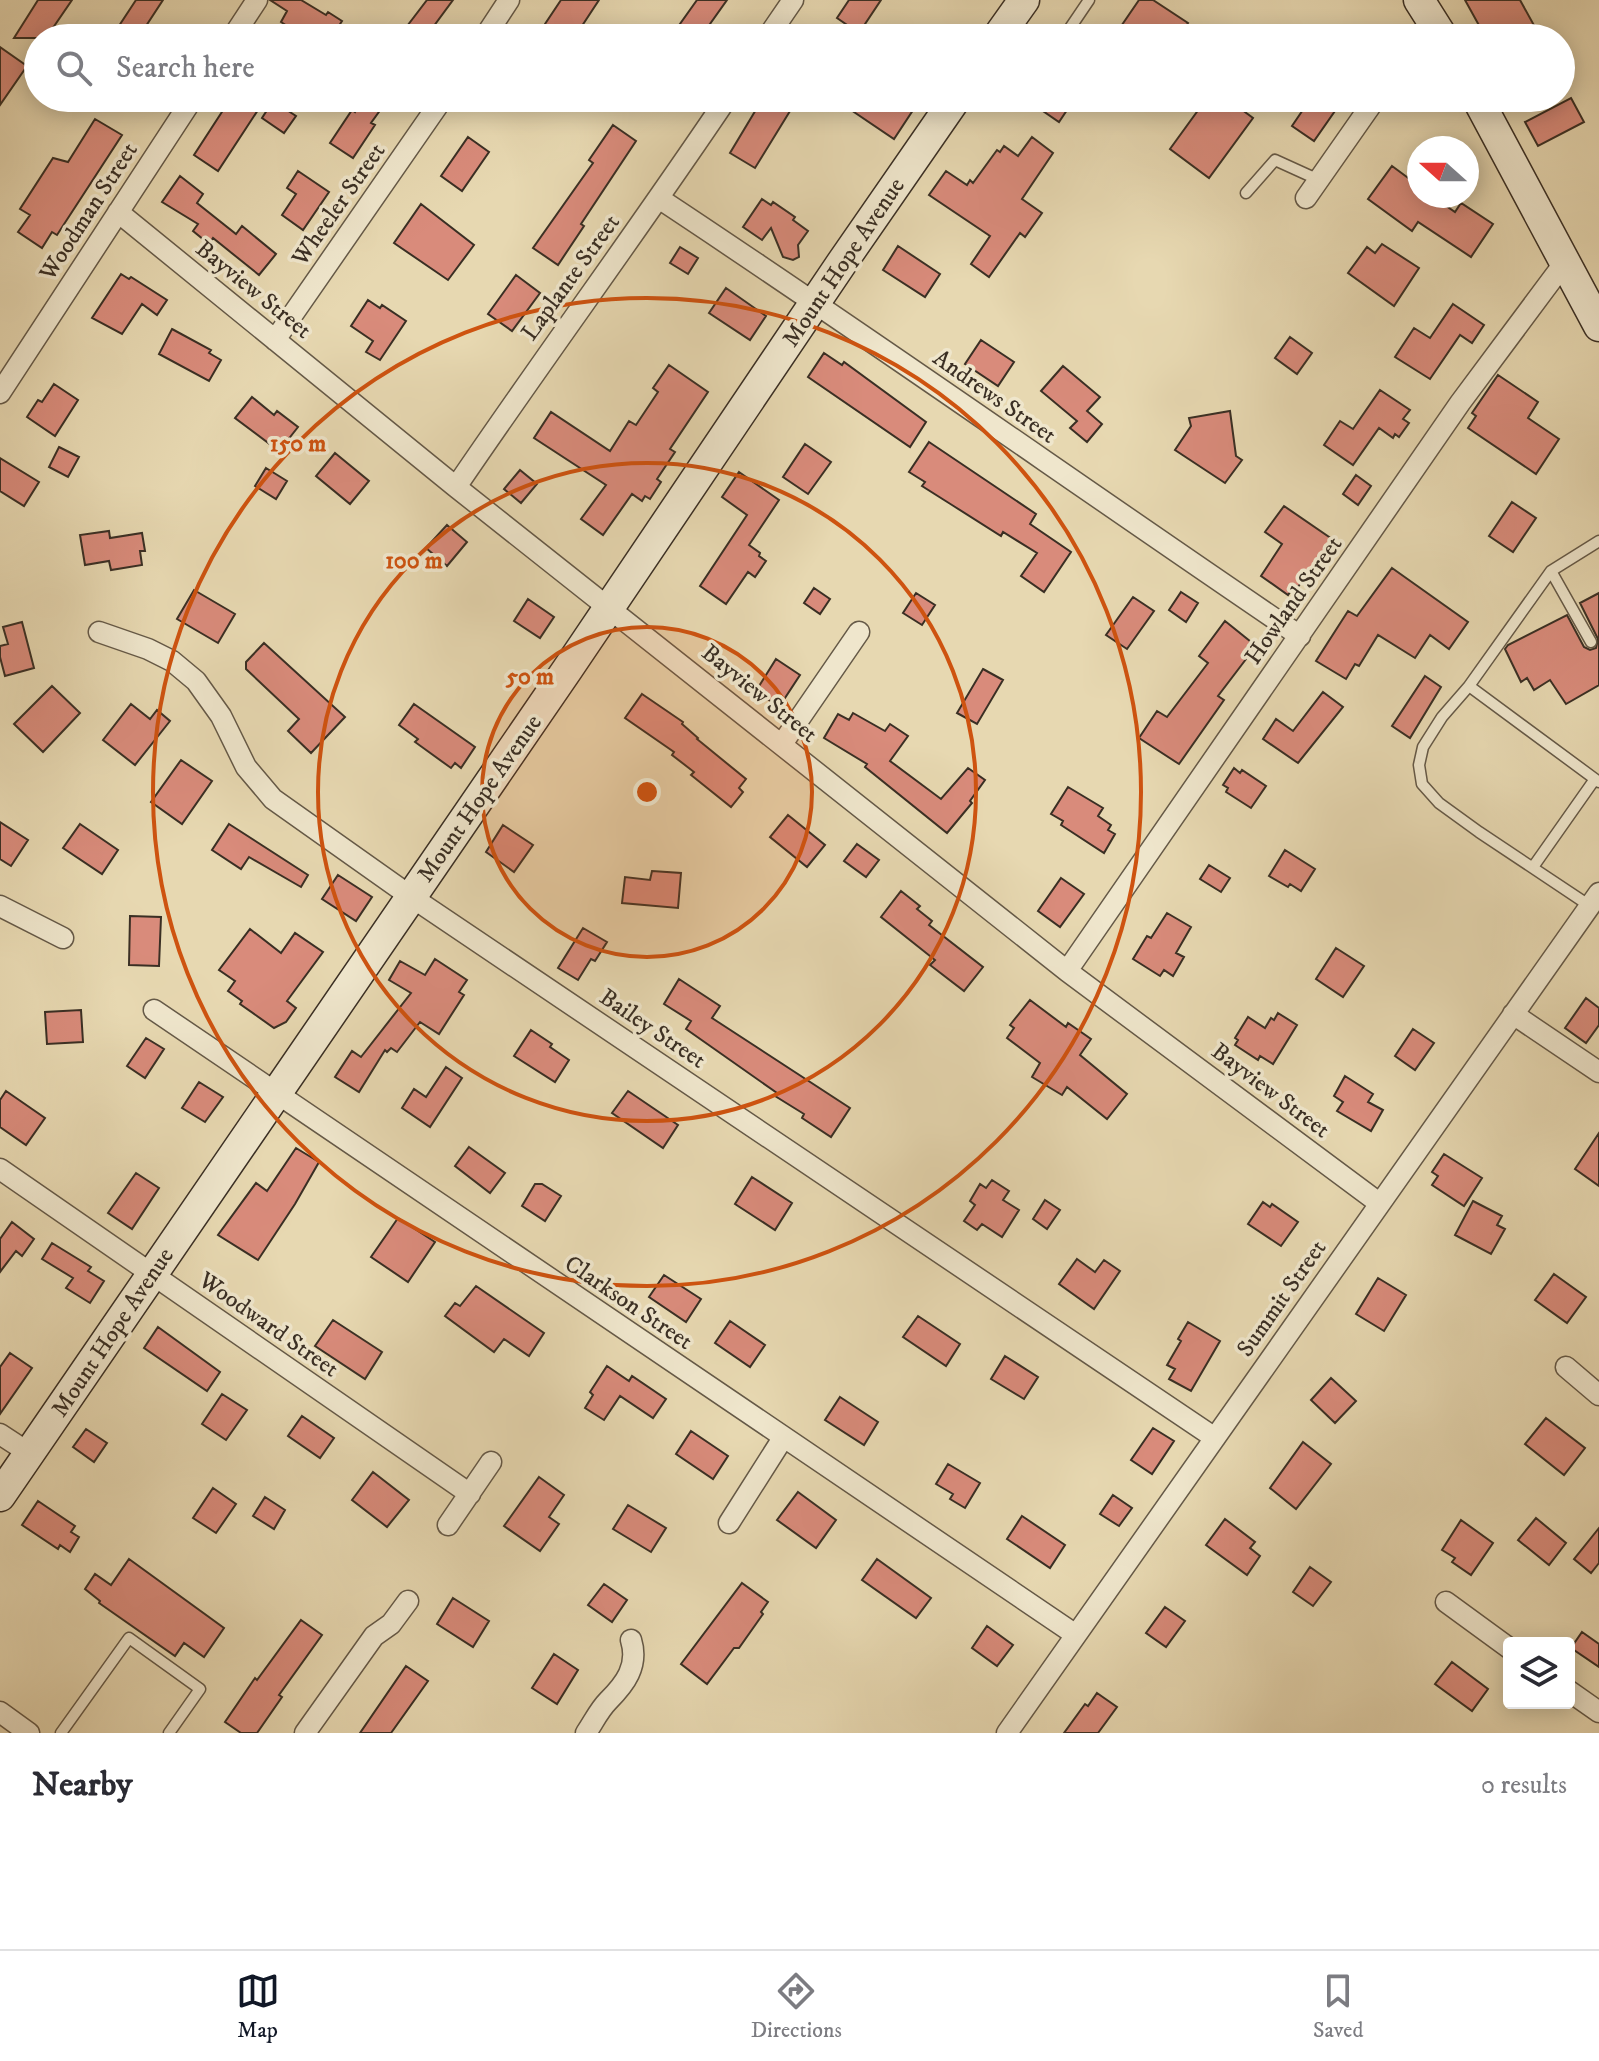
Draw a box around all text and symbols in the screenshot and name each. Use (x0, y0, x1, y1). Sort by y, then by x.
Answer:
search box (24, 24, 1575, 112)
icon: search (52, 46, 96, 90)
text: Search here (116, 50, 255, 87)
north arrow (1407, 136, 1479, 208)
street label: Woodman Street (32, 137, 145, 287)
street label: Wheeler Street (285, 137, 392, 273)
street label: Mount Hope Avenue (776, 172, 912, 353)
street label: Laplante Street (515, 208, 627, 347)
street label: Bayview Street (189, 234, 318, 346)
street label: Andrews Street (927, 343, 1062, 451)
text: 150 m (270, 429, 326, 459)
street label: Howland Street (1238, 530, 1349, 671)
text: 100 m (385, 546, 443, 576)
street label: Bayview Street (695, 638, 824, 750)
text: 50 m (505, 662, 554, 692)
street label: Mount Hope Avenue (411, 709, 549, 888)
centre of rings (633, 778, 661, 806)
street label: Bailey Street (594, 982, 712, 1076)
street label: Bayview Street (1205, 1037, 1336, 1145)
street label: Summit Street (1231, 1234, 1333, 1363)
street label: Mount Hope Avenue (45, 1242, 181, 1423)
street label: Clarkson Street (559, 1249, 699, 1357)
street label: Woodward Street (192, 1265, 345, 1384)
map controls (1503, 1637, 1575, 1709)
button: layers (1503, 1637, 1575, 1709)
text: Nearby (32, 1764, 133, 1806)
text: 0 results (1481, 1769, 1567, 1802)
tab: Map (236, 1969, 280, 2044)
tab: Directions (751, 1969, 842, 2044)
tab: Saved (1313, 1969, 1363, 2044)

